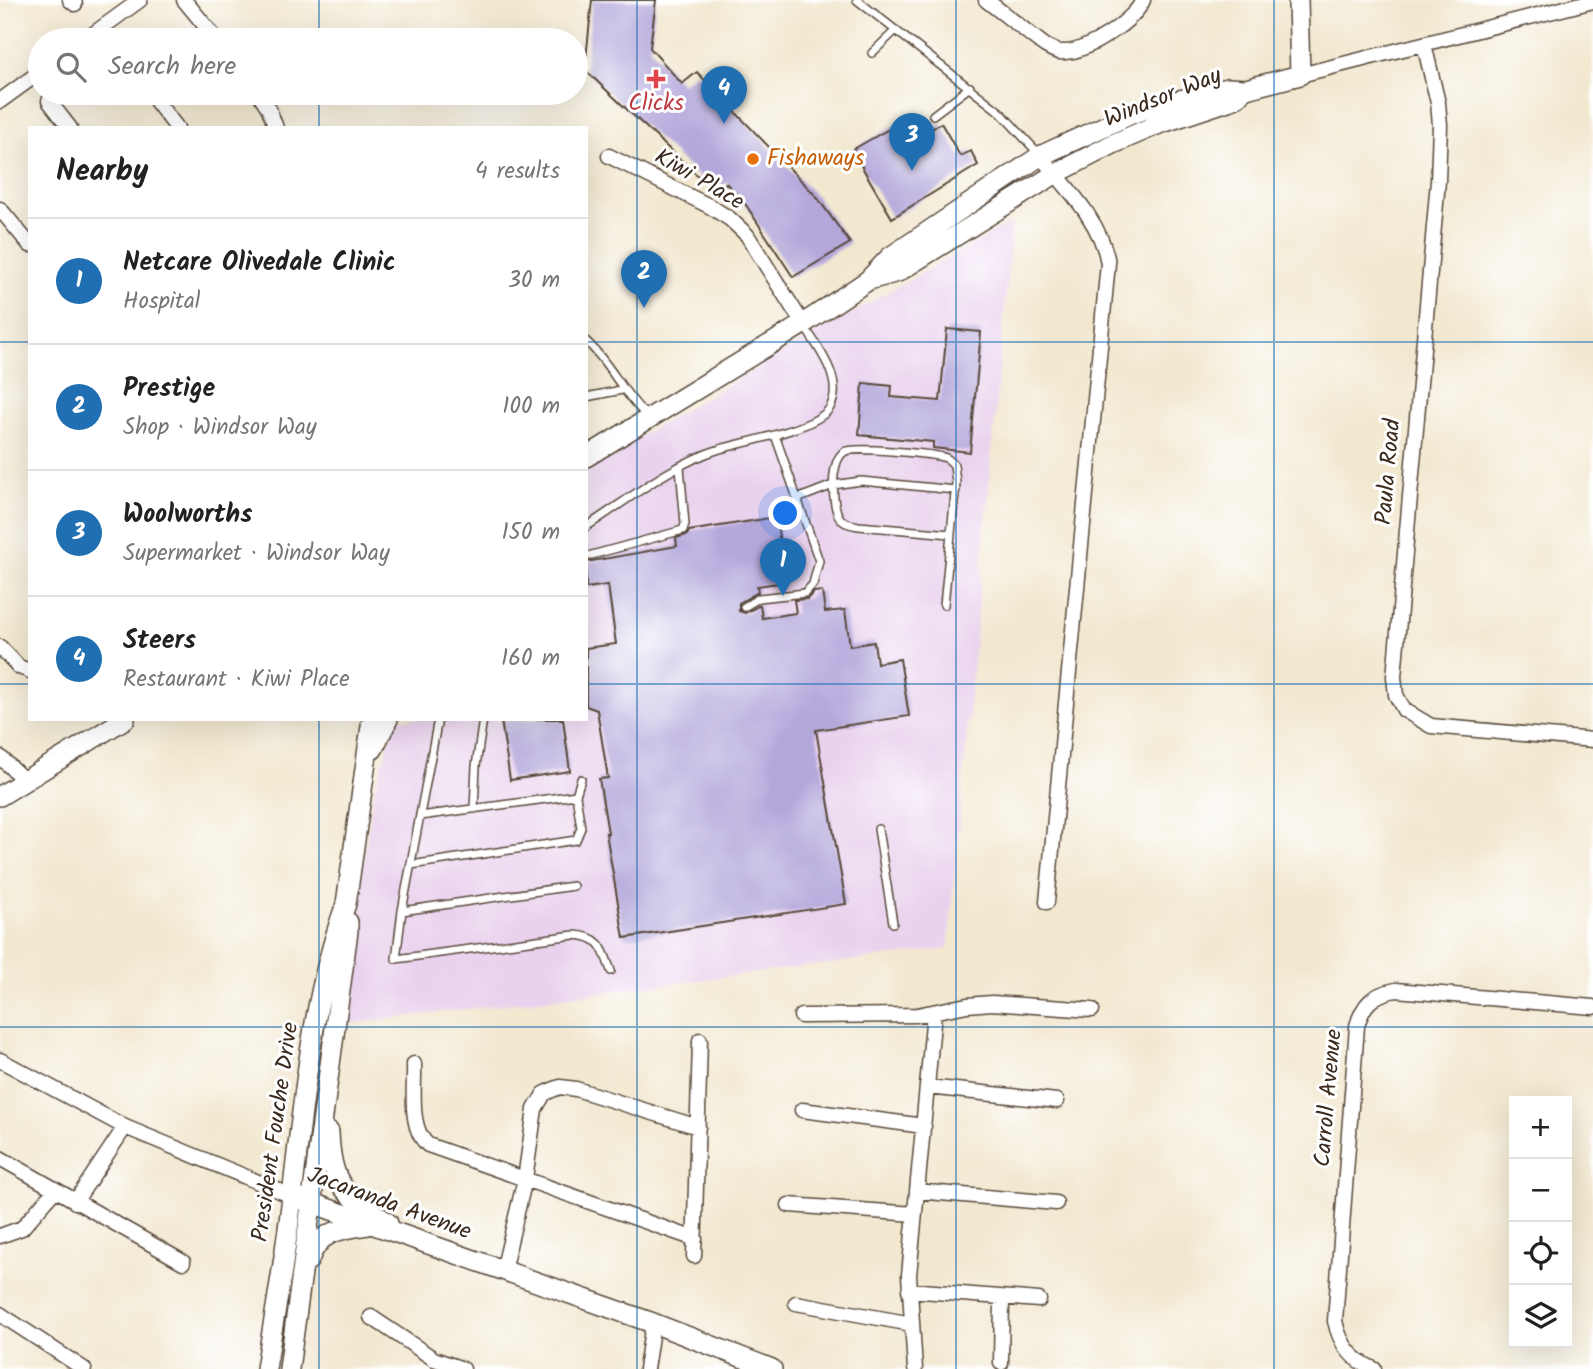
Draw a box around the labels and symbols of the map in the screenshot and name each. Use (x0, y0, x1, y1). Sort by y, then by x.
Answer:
street label: Windsor Way (1099, 58, 1227, 138)
pin: 4 (701, 66, 747, 124)
marker: Clicks (648, 71, 664, 87)
place label: Clicks (628, 86, 684, 122)
pin: 3 (889, 113, 935, 171)
street label: Kiwi Place (647, 140, 751, 220)
place label: Fishaways (767, 141, 864, 177)
marker: Fishaways (745, 151, 761, 167)
pin: 2 (621, 250, 667, 308)
street label: Paula Road (1366, 417, 1412, 526)
your location (768, 496, 802, 530)
pin: 1 (760, 538, 806, 596)
street label: President Fouche Drive (243, 1020, 309, 1244)
street label: Carroll Avenue (1305, 1027, 1353, 1169)
street label: Jacaranda Avenue (302, 1158, 476, 1250)

